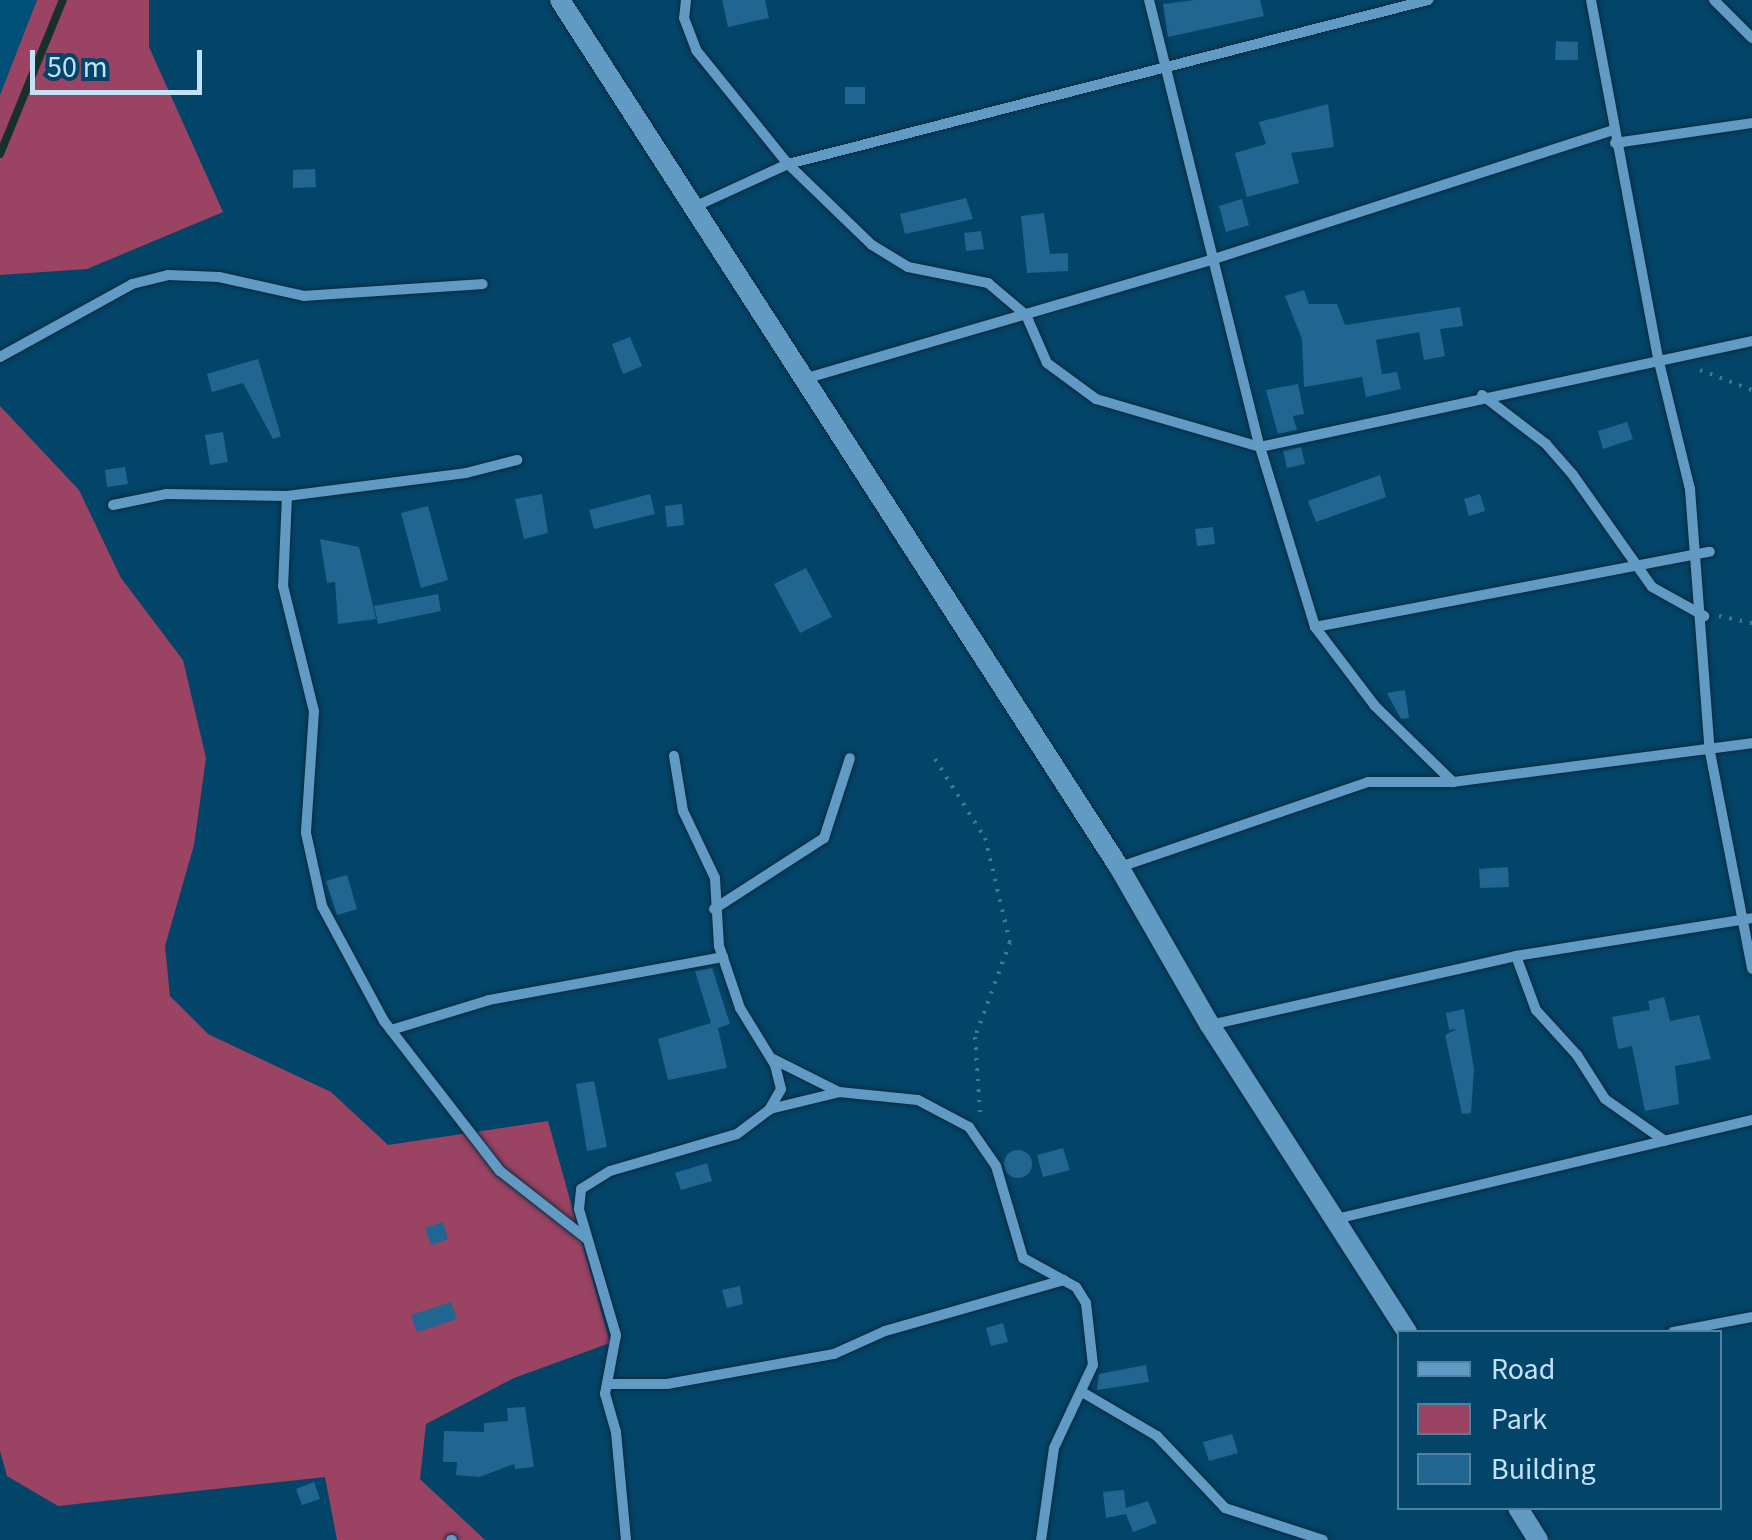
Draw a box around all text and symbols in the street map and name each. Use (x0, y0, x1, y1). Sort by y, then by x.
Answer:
scale bar (35, 30, 208, 92)
text: 50 m (47, 46, 108, 89)
legend (1397, 1330, 1722, 1510)
text: Road (1491, 1348, 1555, 1391)
text: Park (1491, 1398, 1547, 1441)
text: Building (1491, 1448, 1596, 1491)

